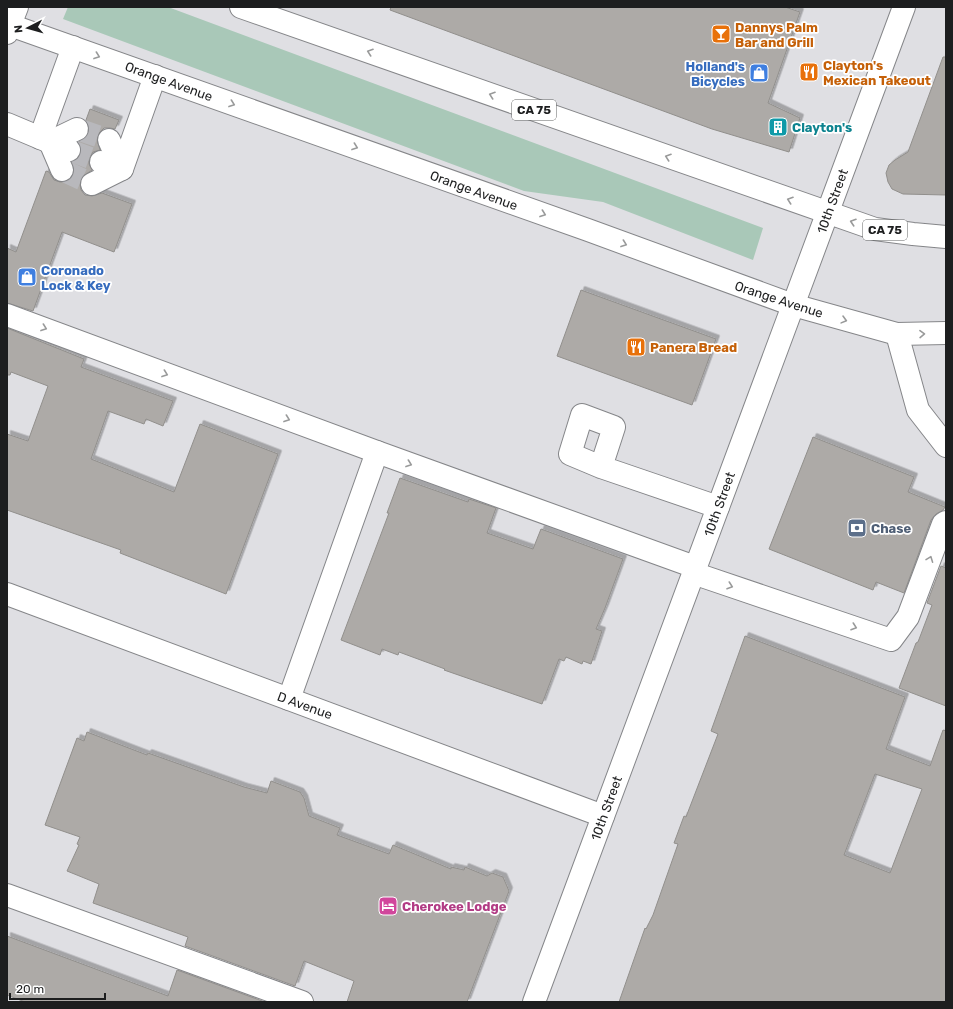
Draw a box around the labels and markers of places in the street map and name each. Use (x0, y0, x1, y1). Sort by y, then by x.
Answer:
place label: Dannys Palm Bar and Grill (735, 20, 818, 50)
bar icon: Dannys Palm Bar and Grill (710, 23, 732, 45)
place label: Clayton's Mexican Takeout (823, 58, 931, 88)
place label: Holland's Bicycles (686, 59, 745, 89)
restaurant icon: Clayton's Mexican Takeout (798, 61, 820, 83)
shop icon: Holland's Bicycles (748, 62, 770, 84)
building icon: Clayton's (767, 116, 789, 138)
place label: Clayton's (792, 120, 852, 135)
place label: Coronado Lock & Key (41, 263, 111, 293)
shop icon: Coronado Lock & Key (16, 266, 38, 288)
restaurant icon: Panera Bread (625, 336, 647, 358)
place label: Panera Bread (650, 340, 737, 355)
bank icon: Chase (846, 517, 868, 539)
place label: Chase (871, 521, 911, 536)
hotel icon: Cherokee Lodge (377, 895, 399, 917)
place label: Cherokee Lodge (402, 899, 507, 914)

